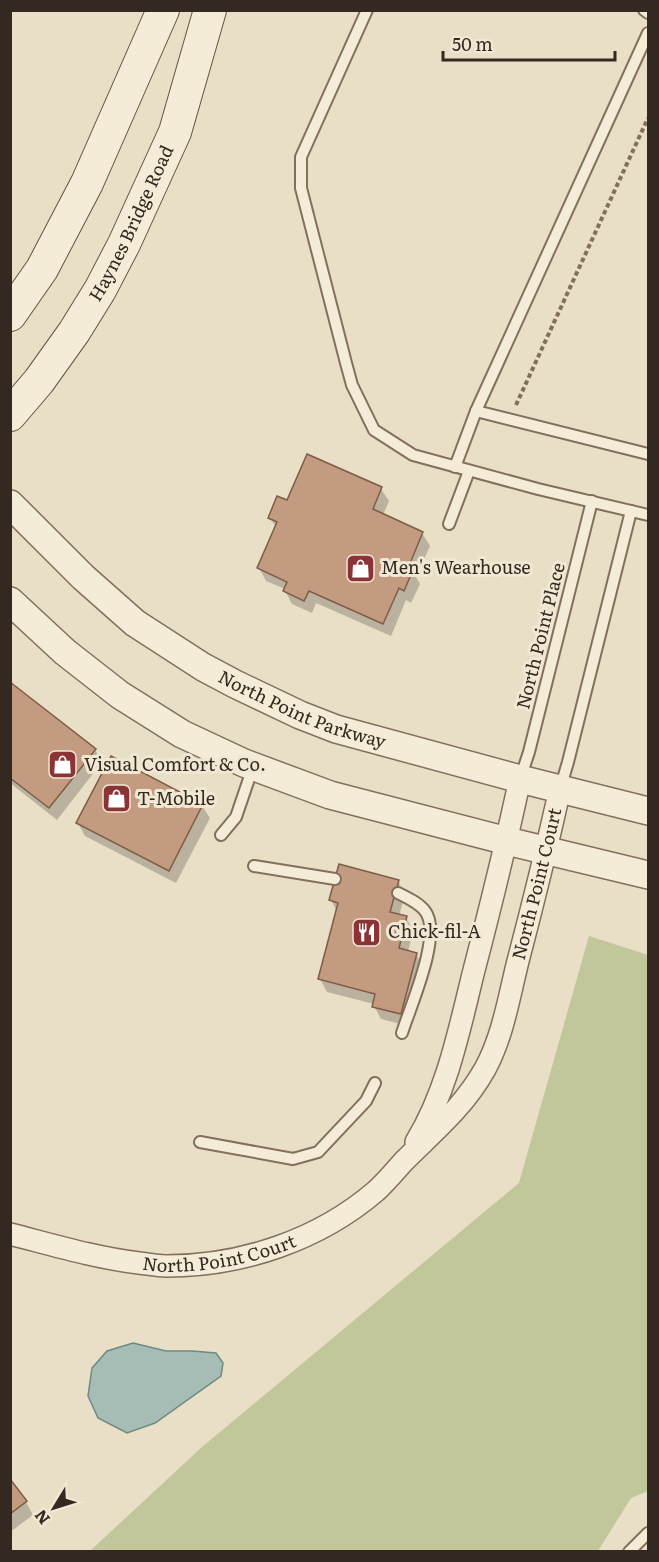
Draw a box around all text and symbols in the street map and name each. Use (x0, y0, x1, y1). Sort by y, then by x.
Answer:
scale bar (443, 24, 616, 62)
text: 50 m (452, 30, 493, 57)
street label: Haynes Bridge Road (81, 140, 179, 306)
shop icon: Men's Wearhouse (344, 552, 376, 584)
place label: Men's Wearhouse (381, 553, 531, 580)
street label: North Point Place (508, 560, 571, 712)
street label: North Point Parkway (214, 663, 390, 754)
shop icon: Visual Comfort & Co. (47, 749, 79, 781)
place label: Visual Comfort & Co. (84, 750, 266, 777)
shop icon: T-Mobile (100, 783, 132, 815)
place label: T-Mobile (137, 784, 215, 811)
street label: North Point Court (504, 804, 568, 962)
restaurant icon: Chick-fil-A (351, 916, 383, 948)
place label: Chick-fil-A (388, 917, 481, 944)
street label: North Point Court (141, 1226, 300, 1278)
north arrow (24, 1478, 84, 1538)
text: N (28, 1505, 55, 1531)

